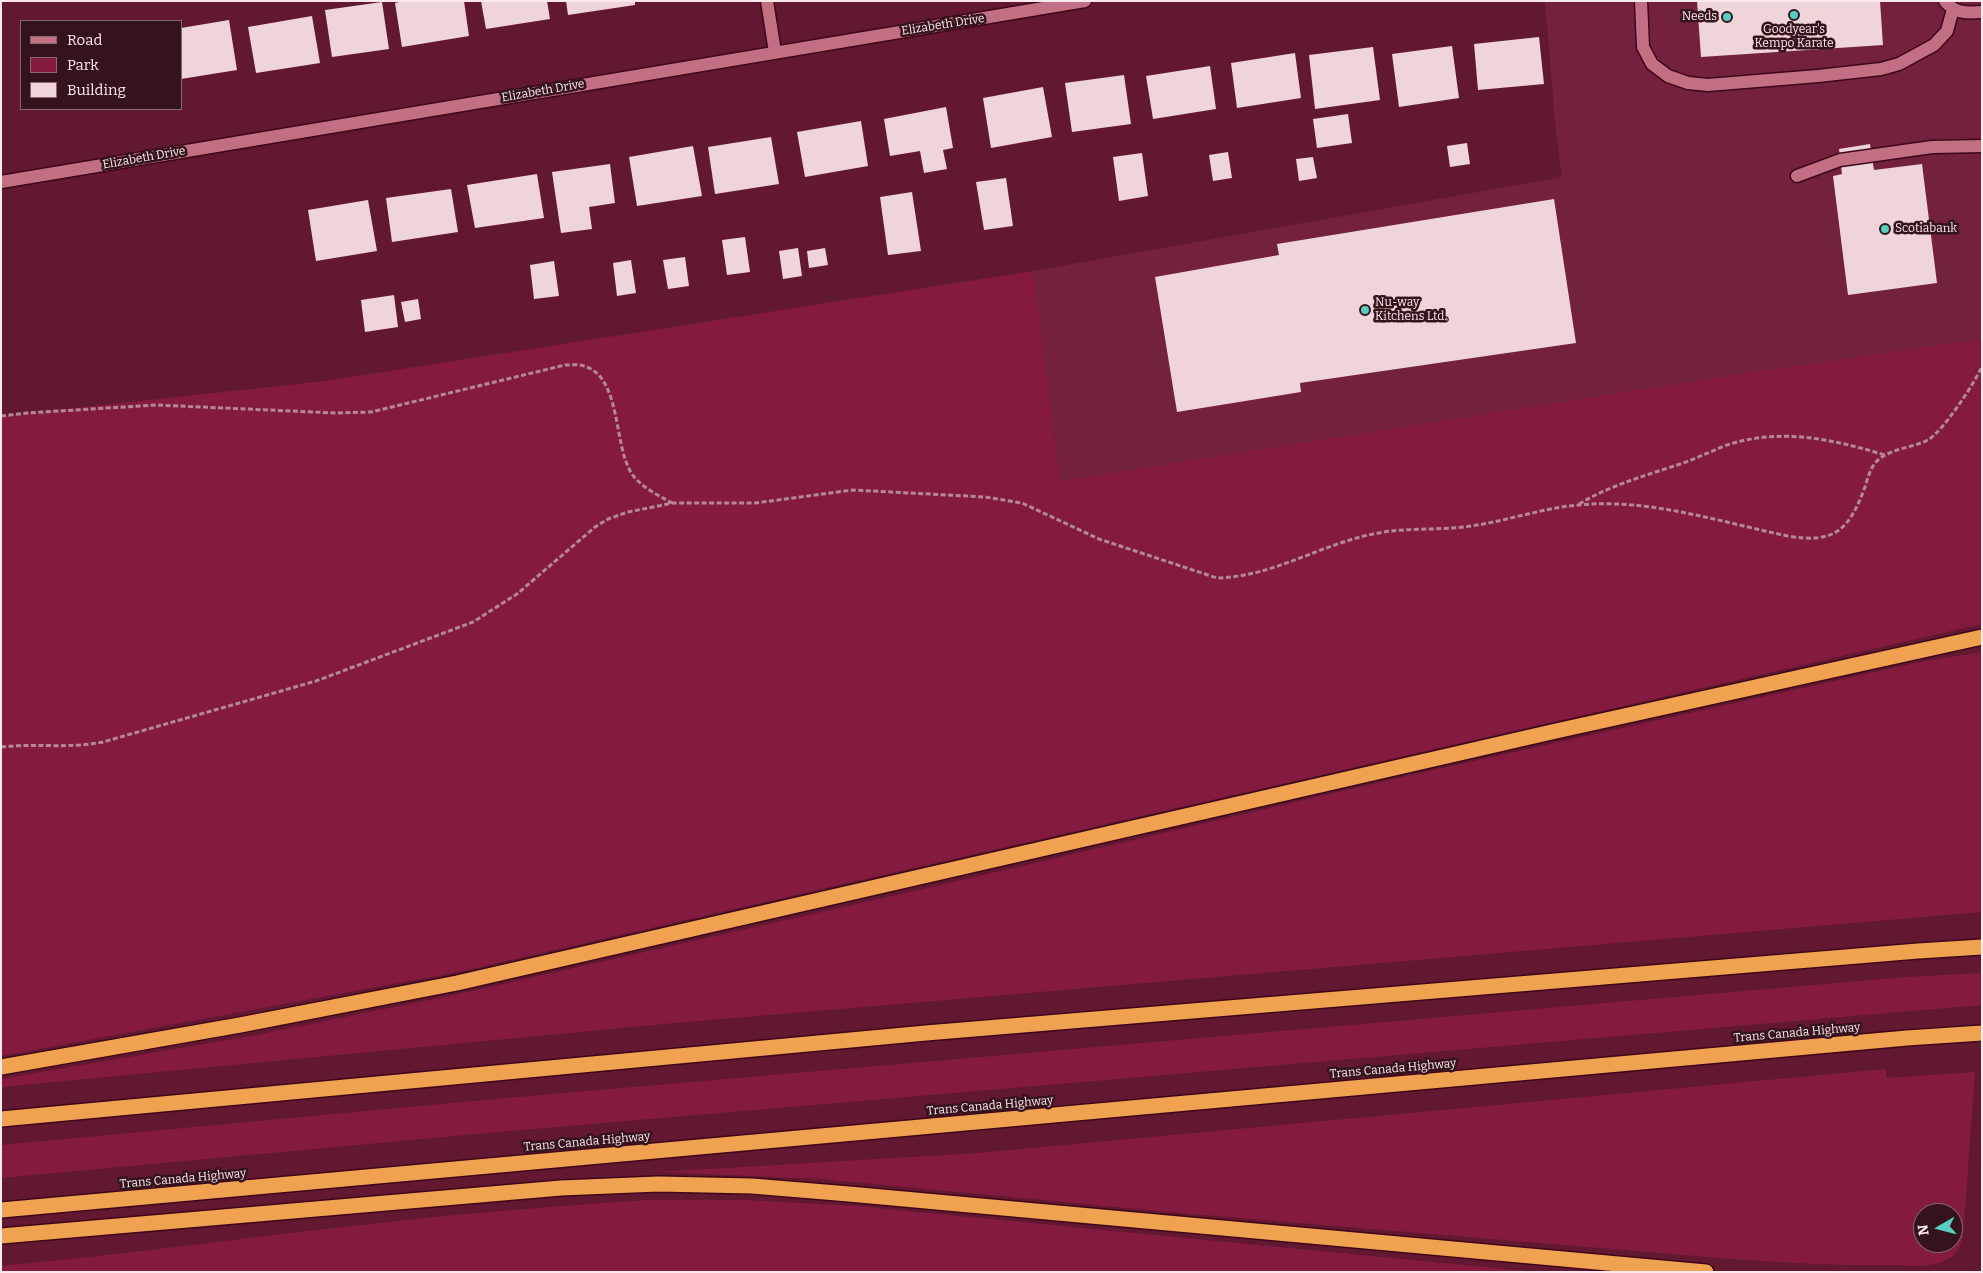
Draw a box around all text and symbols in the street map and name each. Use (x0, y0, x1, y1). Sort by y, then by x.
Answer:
marker: Goodyear's Kempo Karate (1788, 9, 1800, 21)
place label: Needs (1682, 10, 1717, 24)
street label: Elizabeth Drive (900, 11, 986, 39)
marker: Needs (1721, 11, 1733, 23)
legend (20, 20, 182, 110)
place label: Goodyear's Kempo Karate (1754, 23, 1834, 51)
text: Road (67, 31, 102, 49)
text: Park (67, 56, 99, 74)
street label: Elizabeth Drive (500, 77, 586, 105)
text: Building (67, 81, 126, 99)
street label: Elizabeth Drive (101, 144, 187, 172)
place label: Scotiabank (1895, 222, 1957, 236)
marker: Scotiabank (1879, 223, 1891, 235)
place label: Nu-way Kitchens Ltd. (1375, 296, 1447, 324)
marker: Nu-way Kitchens Ltd. (1359, 304, 1371, 316)
street label: Trans Canada Highway (1733, 1020, 1861, 1046)
street label: Trans Canada Highway (1329, 1056, 1457, 1082)
street label: Trans Canada Highway (926, 1093, 1054, 1119)
street label: Trans Canada Highway (523, 1129, 651, 1155)
street label: Trans Canada Highway (119, 1166, 247, 1192)
north arrow (1913, 1203, 1963, 1253)
text: N (1914, 1223, 1933, 1237)

